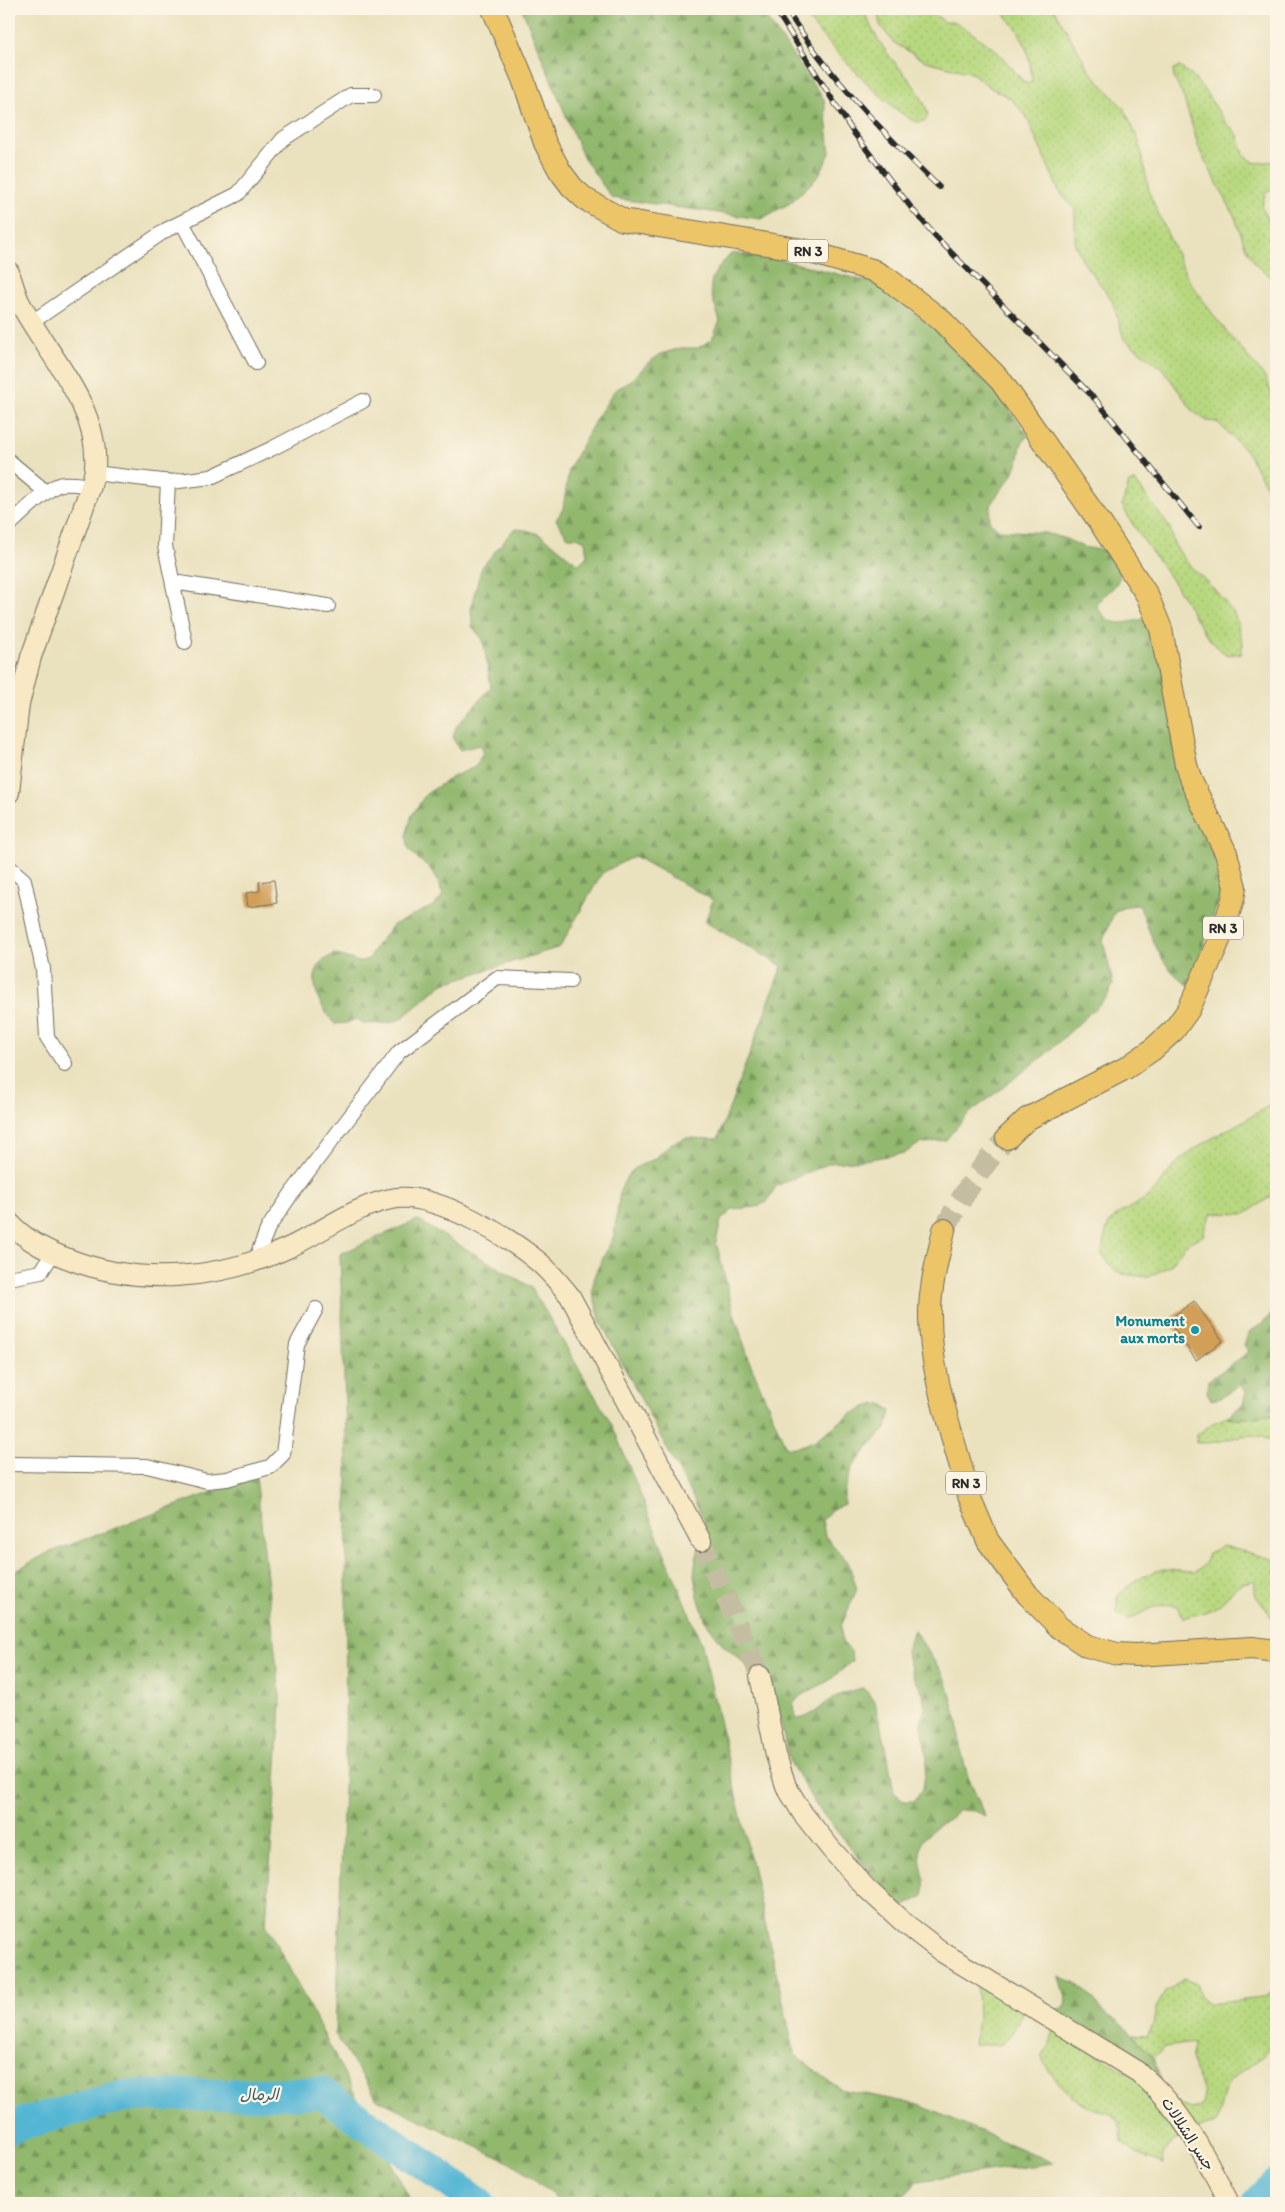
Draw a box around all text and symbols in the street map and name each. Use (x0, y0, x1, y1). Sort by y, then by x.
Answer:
road number: RN 3 (788, 240, 828, 262)
road number: RN 3 (1203, 916, 1243, 940)
place label: Monument aux morts (1115, 1312, 1185, 1347)
marker: Monument aux morts (1189, 1324, 1201, 1336)
road number: RN 3 (946, 1472, 986, 1495)
water label: الرمال (239, 2085, 281, 2104)
street label: جسر الشلالات (1158, 2094, 1218, 2174)

